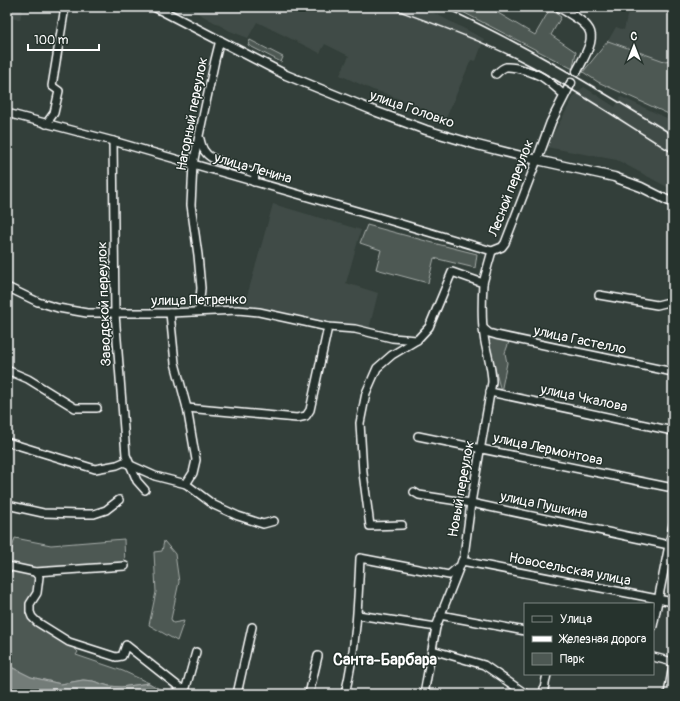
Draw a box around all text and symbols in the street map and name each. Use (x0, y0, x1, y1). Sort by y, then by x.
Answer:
scale bar (28, 26, 99, 52)
north arrow (614, 26, 654, 66)
text: С (631, 30, 638, 43)
text: 100 m (34, 33, 69, 48)
street label: Нагорный переулок (173, 56, 211, 172)
street label: улица Головко (366, 86, 457, 132)
street label: Лесной переулок (484, 137, 537, 240)
street label: улица Ленина (211, 149, 294, 187)
street label: Заводской переулок (93, 241, 115, 367)
street label: улица Петренко (150, 291, 247, 309)
street label: улица Гастелло (531, 322, 628, 358)
street label: улица Чкалова (538, 380, 629, 415)
street label: улица Лермонтова (491, 429, 604, 469)
street label: Новый переулок (444, 439, 478, 539)
street label: улица Пушкина (498, 487, 589, 523)
street label: Новосельская улица (508, 549, 632, 589)
legend (524, 603, 654, 675)
text: Улица (560, 612, 592, 627)
text: Железная дорога (558, 632, 647, 647)
district label: Санта-Барбара (333, 650, 437, 670)
text: Парк (560, 652, 585, 667)

